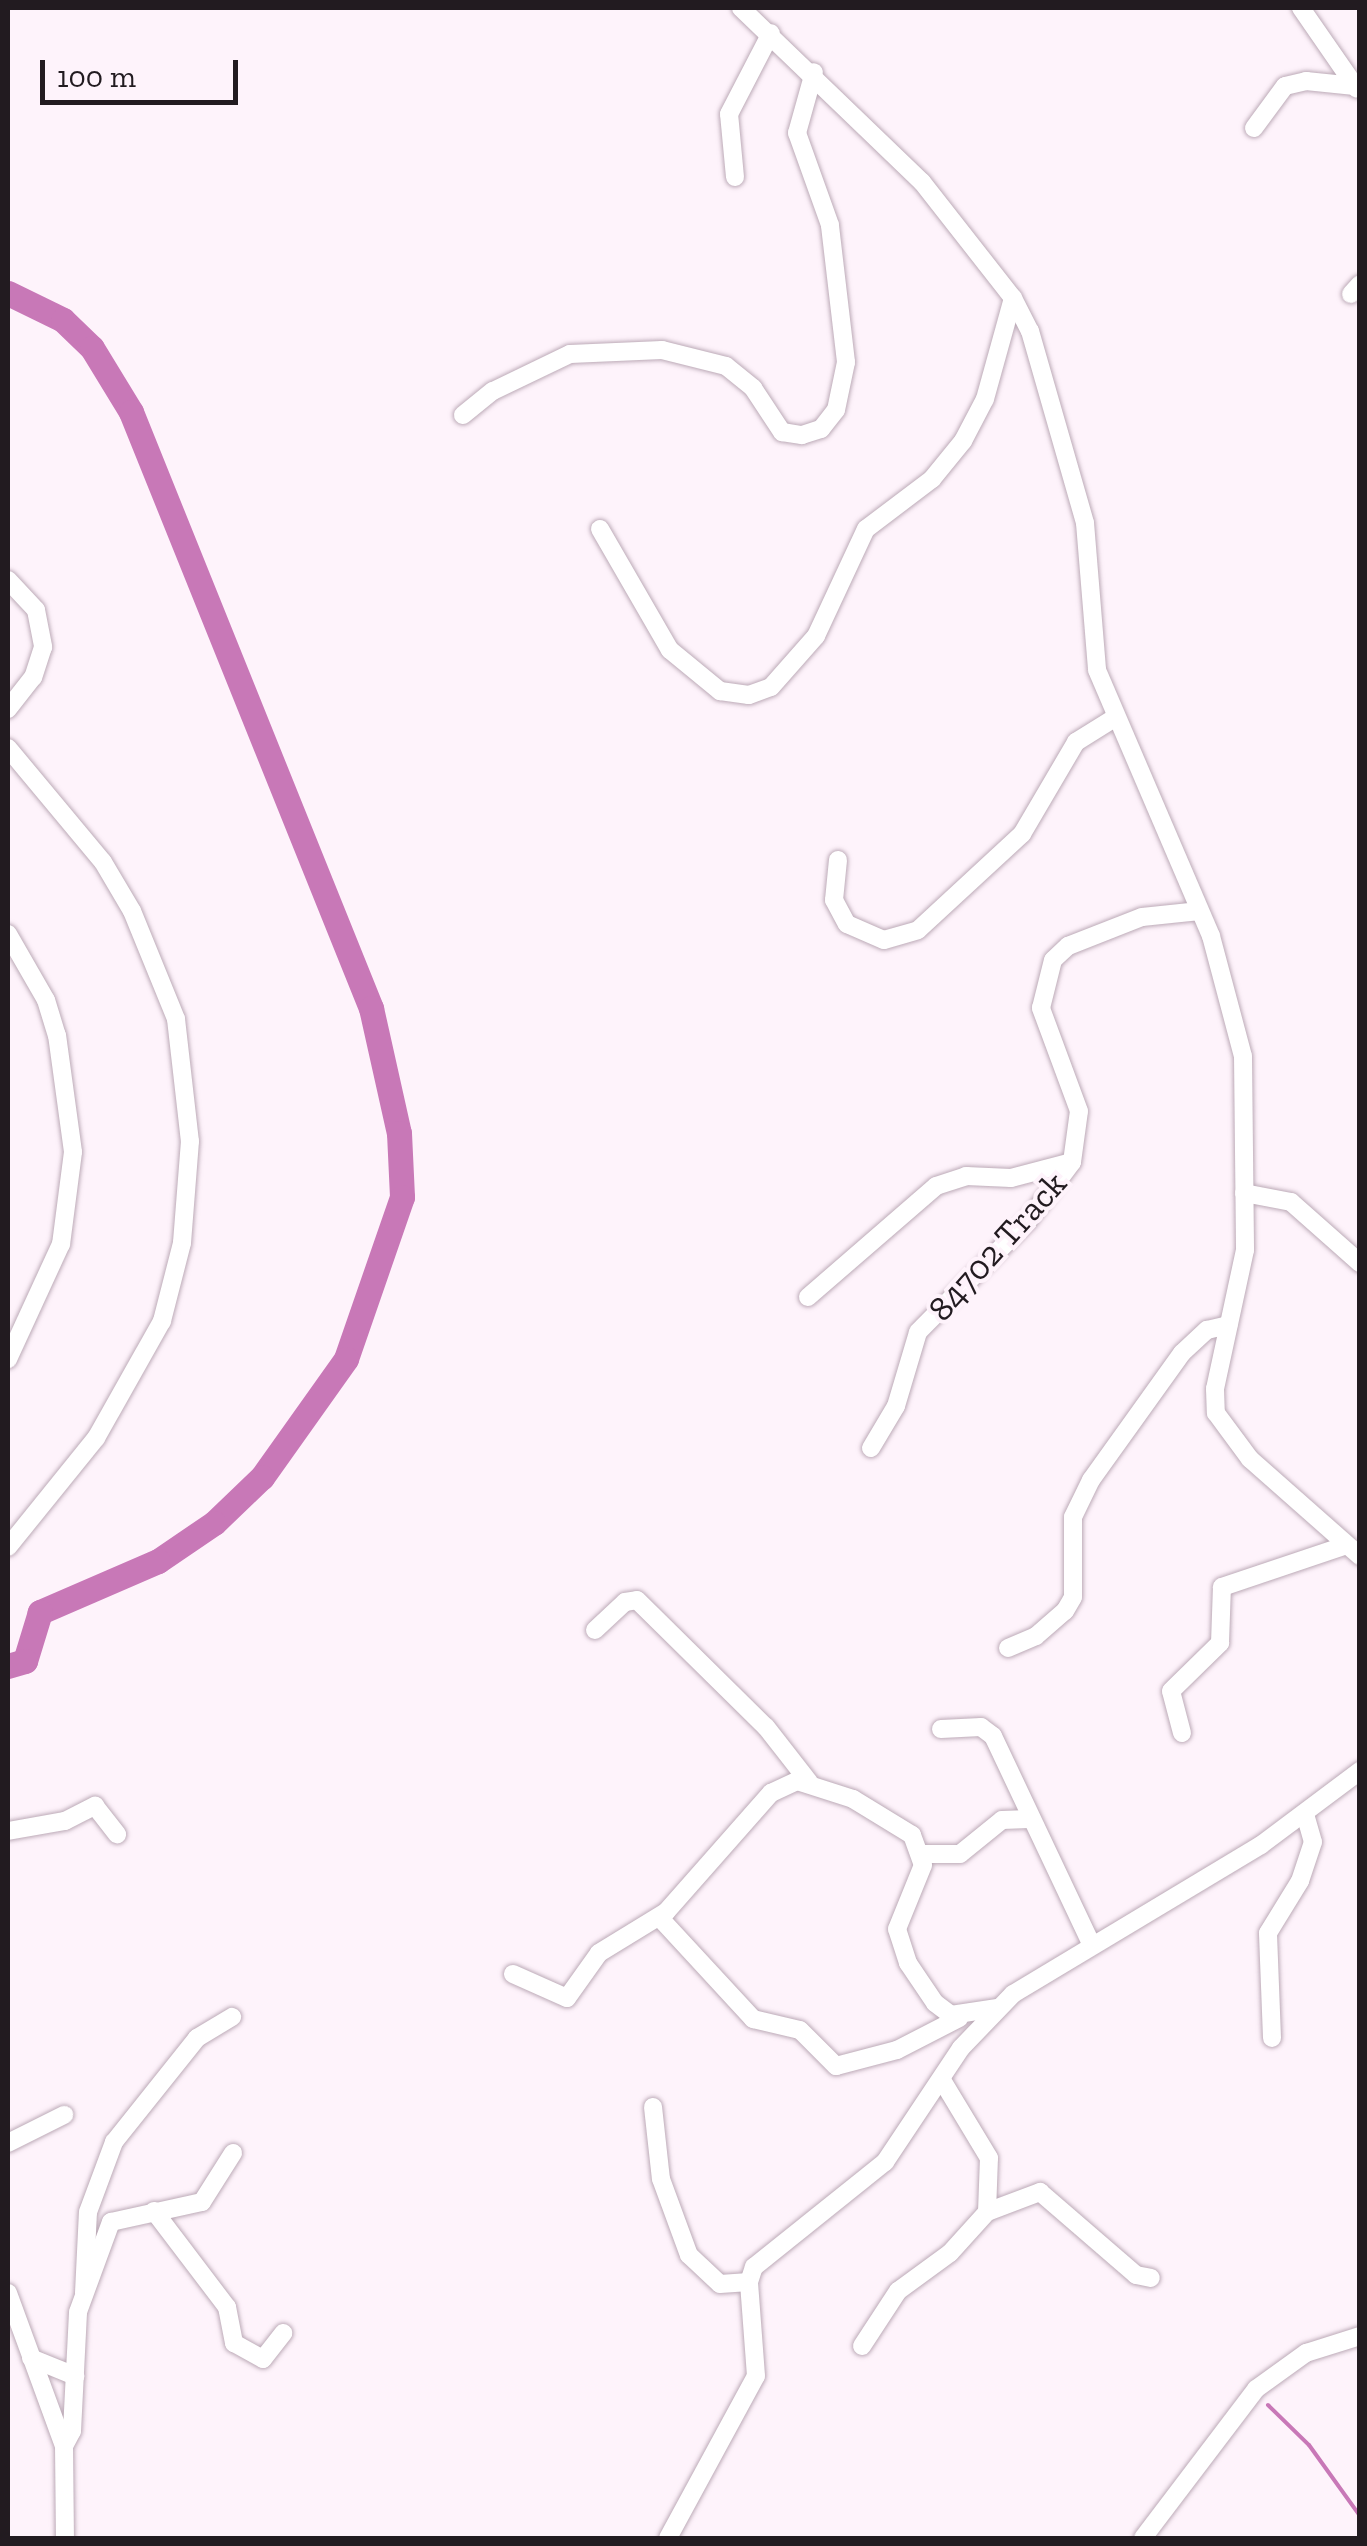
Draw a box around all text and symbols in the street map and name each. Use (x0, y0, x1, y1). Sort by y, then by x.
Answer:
scale bar (45, 40, 242, 102)
text: 100 m (57, 59, 136, 95)
street label: 84702 Track (919, 1163, 1075, 1329)

